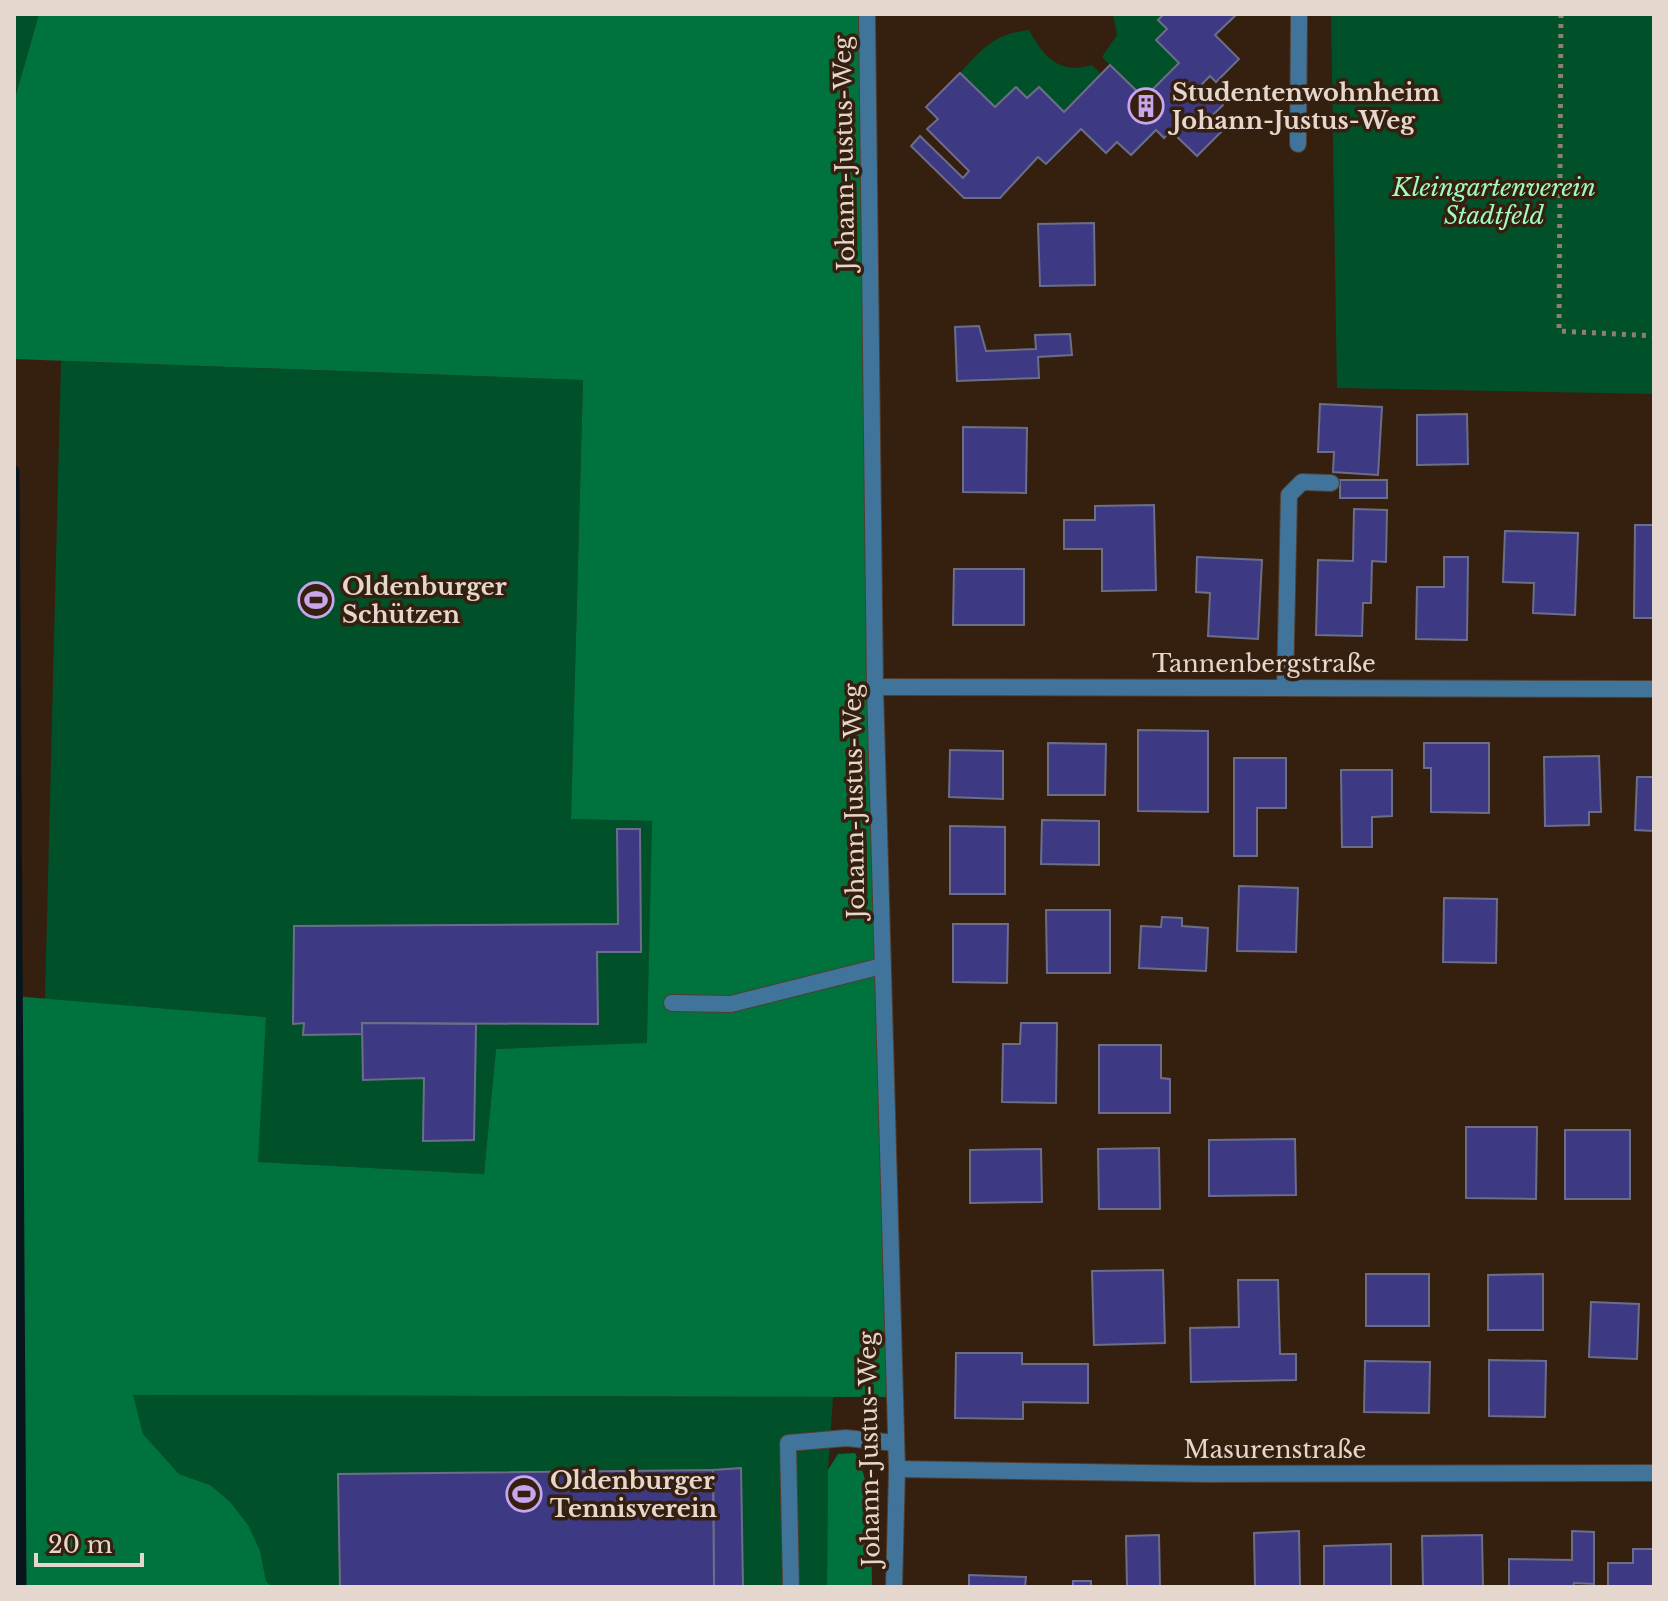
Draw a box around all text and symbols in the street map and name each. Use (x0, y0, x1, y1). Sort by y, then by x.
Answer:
street label: Johann-Justus-Weg (827, 35, 861, 274)
place label: Studentenwohnheim Johann-Justus-Weg (1167, 78, 1440, 135)
building icon: Studentenwohnheim Johann-Justus-Weg (1127, 87, 1165, 125)
park label: Kleingartenverein Stadtfeld (1391, 173, 1596, 230)
place label: Oldenburger Schützen (342, 572, 507, 629)
sports icon: Oldenburger Schützen (297, 581, 335, 619)
street label: Tannenbergstraße (1152, 649, 1376, 678)
street label: Johann-Justus-Weg (837, 683, 871, 922)
street label: Johann-Justus-Weg (852, 1331, 886, 1570)
street label: Masurenstraße (1184, 1435, 1366, 1464)
place label: Oldenburger Tennisverein (550, 1466, 717, 1523)
sports icon: Oldenburger Tennisverein (505, 1475, 543, 1513)
scale bar (36, 1517, 142, 1567)
text: 20 m (48, 1530, 113, 1559)

